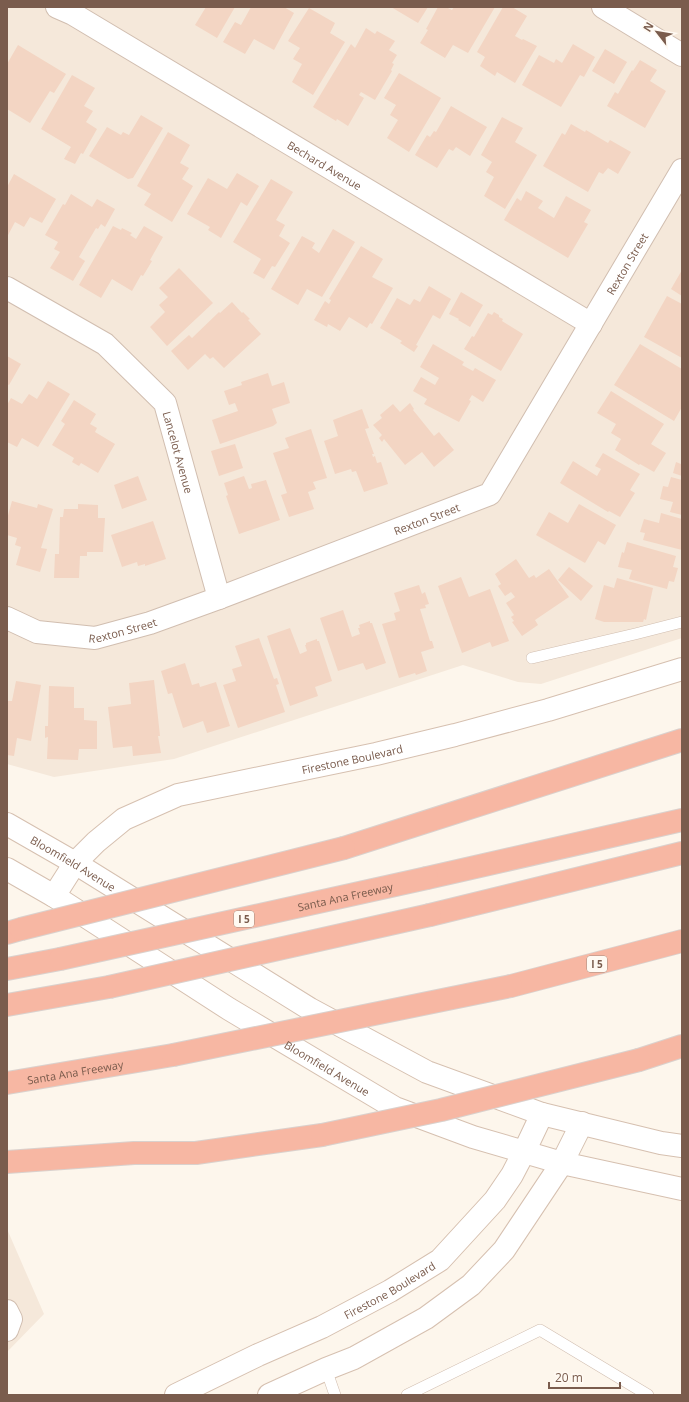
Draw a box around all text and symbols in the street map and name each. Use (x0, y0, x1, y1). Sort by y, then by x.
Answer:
north arrow (637, 12, 677, 52)
text: N (639, 19, 657, 34)
street label: Bechard Avenue (285, 137, 365, 193)
street label: Rexton Street (602, 230, 651, 297)
street label: Lancelot Avenue (160, 409, 197, 495)
street label: Rexton Street (391, 499, 462, 538)
street label: Rexton Street (88, 614, 159, 646)
street label: Firestone Boulevard (300, 740, 404, 777)
street label: Bloomfield Avenue (28, 832, 119, 894)
street label: Santa Ana Freeway (296, 878, 395, 914)
road number: I 5 (234, 911, 254, 927)
road number: I 5 (587, 956, 607, 972)
street label: Bloomfield Avenue (282, 1036, 373, 1099)
street label: Santa Ana Freeway (26, 1056, 125, 1087)
street label: Firestone Boulevard (341, 1257, 438, 1322)
scale bar (549, 1364, 620, 1390)
text: 20 m (555, 1369, 583, 1386)

